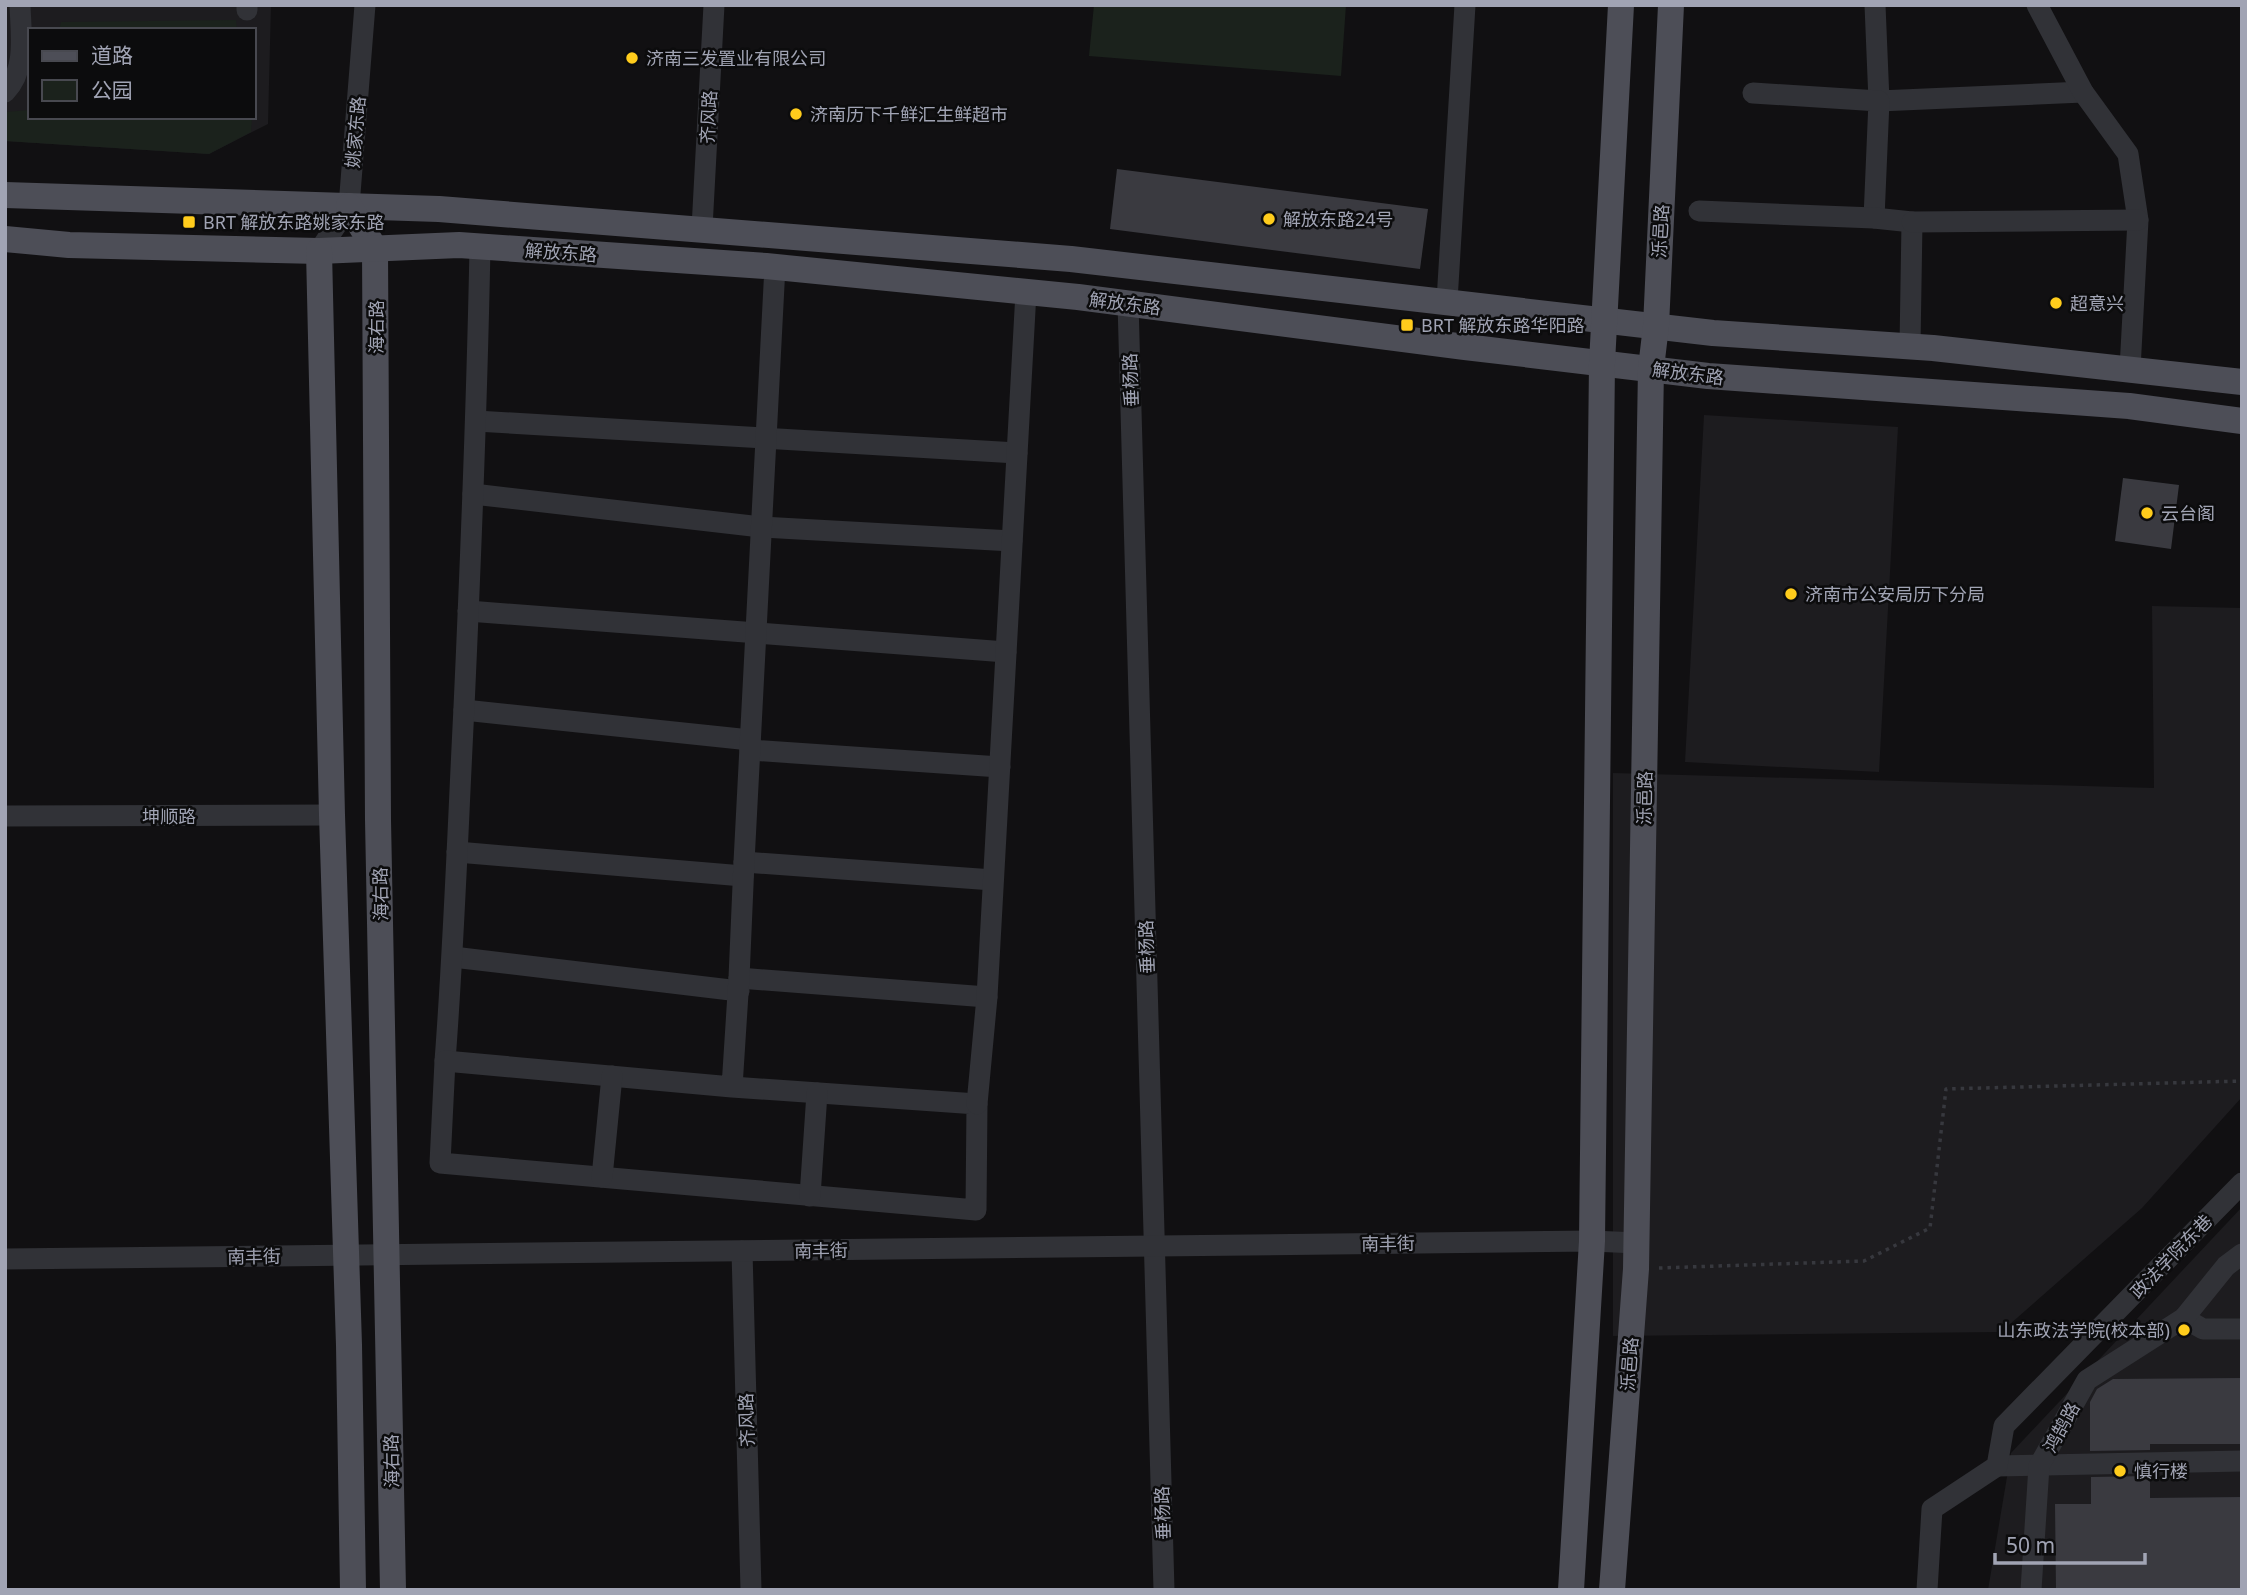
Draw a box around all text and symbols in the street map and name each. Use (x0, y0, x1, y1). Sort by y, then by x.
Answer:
legend (28, 28, 256, 119)
text: 道路 (91, 41, 133, 69)
place label: 济南三发置业有限公司 (646, 46, 826, 70)
marker: 济南三发置业有限公司 (624, 50, 640, 66)
text: 公园 (91, 76, 133, 104)
street label: 齐风路 (695, 89, 721, 145)
street label: 姚家东路 (340, 95, 370, 169)
place label: 济南历下千鲜汇生鲜超市 (810, 102, 1008, 126)
marker: 济南历下千鲜汇生鲜超市 (788, 106, 804, 122)
street label: 泺邑路 (1647, 203, 1673, 259)
place label: 解放东路24号 (1283, 207, 1394, 231)
place label: BRT 解放东路姚家东路 (203, 210, 385, 234)
marker: 解放东路24号 (1261, 211, 1277, 227)
marker: BRT 解放东路姚家东路 (181, 214, 197, 230)
street label: 解放东路 (524, 238, 598, 266)
street label: 解放东路 (1088, 287, 1162, 319)
place label: 超意兴 (2070, 291, 2124, 315)
marker: 超意兴 (2048, 295, 2064, 311)
street label: 海右路 (364, 300, 388, 354)
place label: BRT 解放东路华阳路 (1421, 313, 1585, 337)
marker: BRT 解放东路华阳路 (1399, 317, 1415, 333)
street label: 垂杨路 (1117, 353, 1143, 407)
street label: 解放东路 (1651, 357, 1725, 389)
place label: 云台阁 (2161, 501, 2215, 525)
marker: 云台阁 (2139, 505, 2155, 521)
place label: 济南市公安局历下分局 (1805, 582, 1985, 606)
marker: 济南市公安局历下分局 (1783, 586, 1799, 602)
street label: 泺邑路 (1632, 771, 1656, 825)
street label: 坤顺路 (142, 804, 196, 828)
street label: 海右路 (368, 867, 392, 921)
street label: 垂杨路 (1133, 920, 1159, 974)
street label: 政法学院东巷 (2125, 1209, 2217, 1303)
street label: 南丰街 (1361, 1231, 1415, 1255)
street label: 南丰街 (794, 1238, 848, 1262)
street label: 南丰街 (227, 1244, 281, 1268)
place label: 山东政法学院(校本部) (1997, 1318, 2170, 1342)
marker: 山东政法学院(校本部) (2176, 1322, 2192, 1338)
street label: 泺邑路 (1615, 1336, 1643, 1392)
street label: 齐风路 (733, 1393, 759, 1447)
street label: 鸿鹄路 (2037, 1398, 2085, 1456)
street label: 海右路 (379, 1434, 403, 1488)
place label: 慎行楼 (2134, 1459, 2188, 1483)
marker: 慎行楼 (2112, 1463, 2128, 1479)
street label: 垂杨路 (1149, 1486, 1175, 1540)
scale bar (1995, 1522, 2146, 1566)
text: 50 m (2006, 1531, 2055, 1559)

